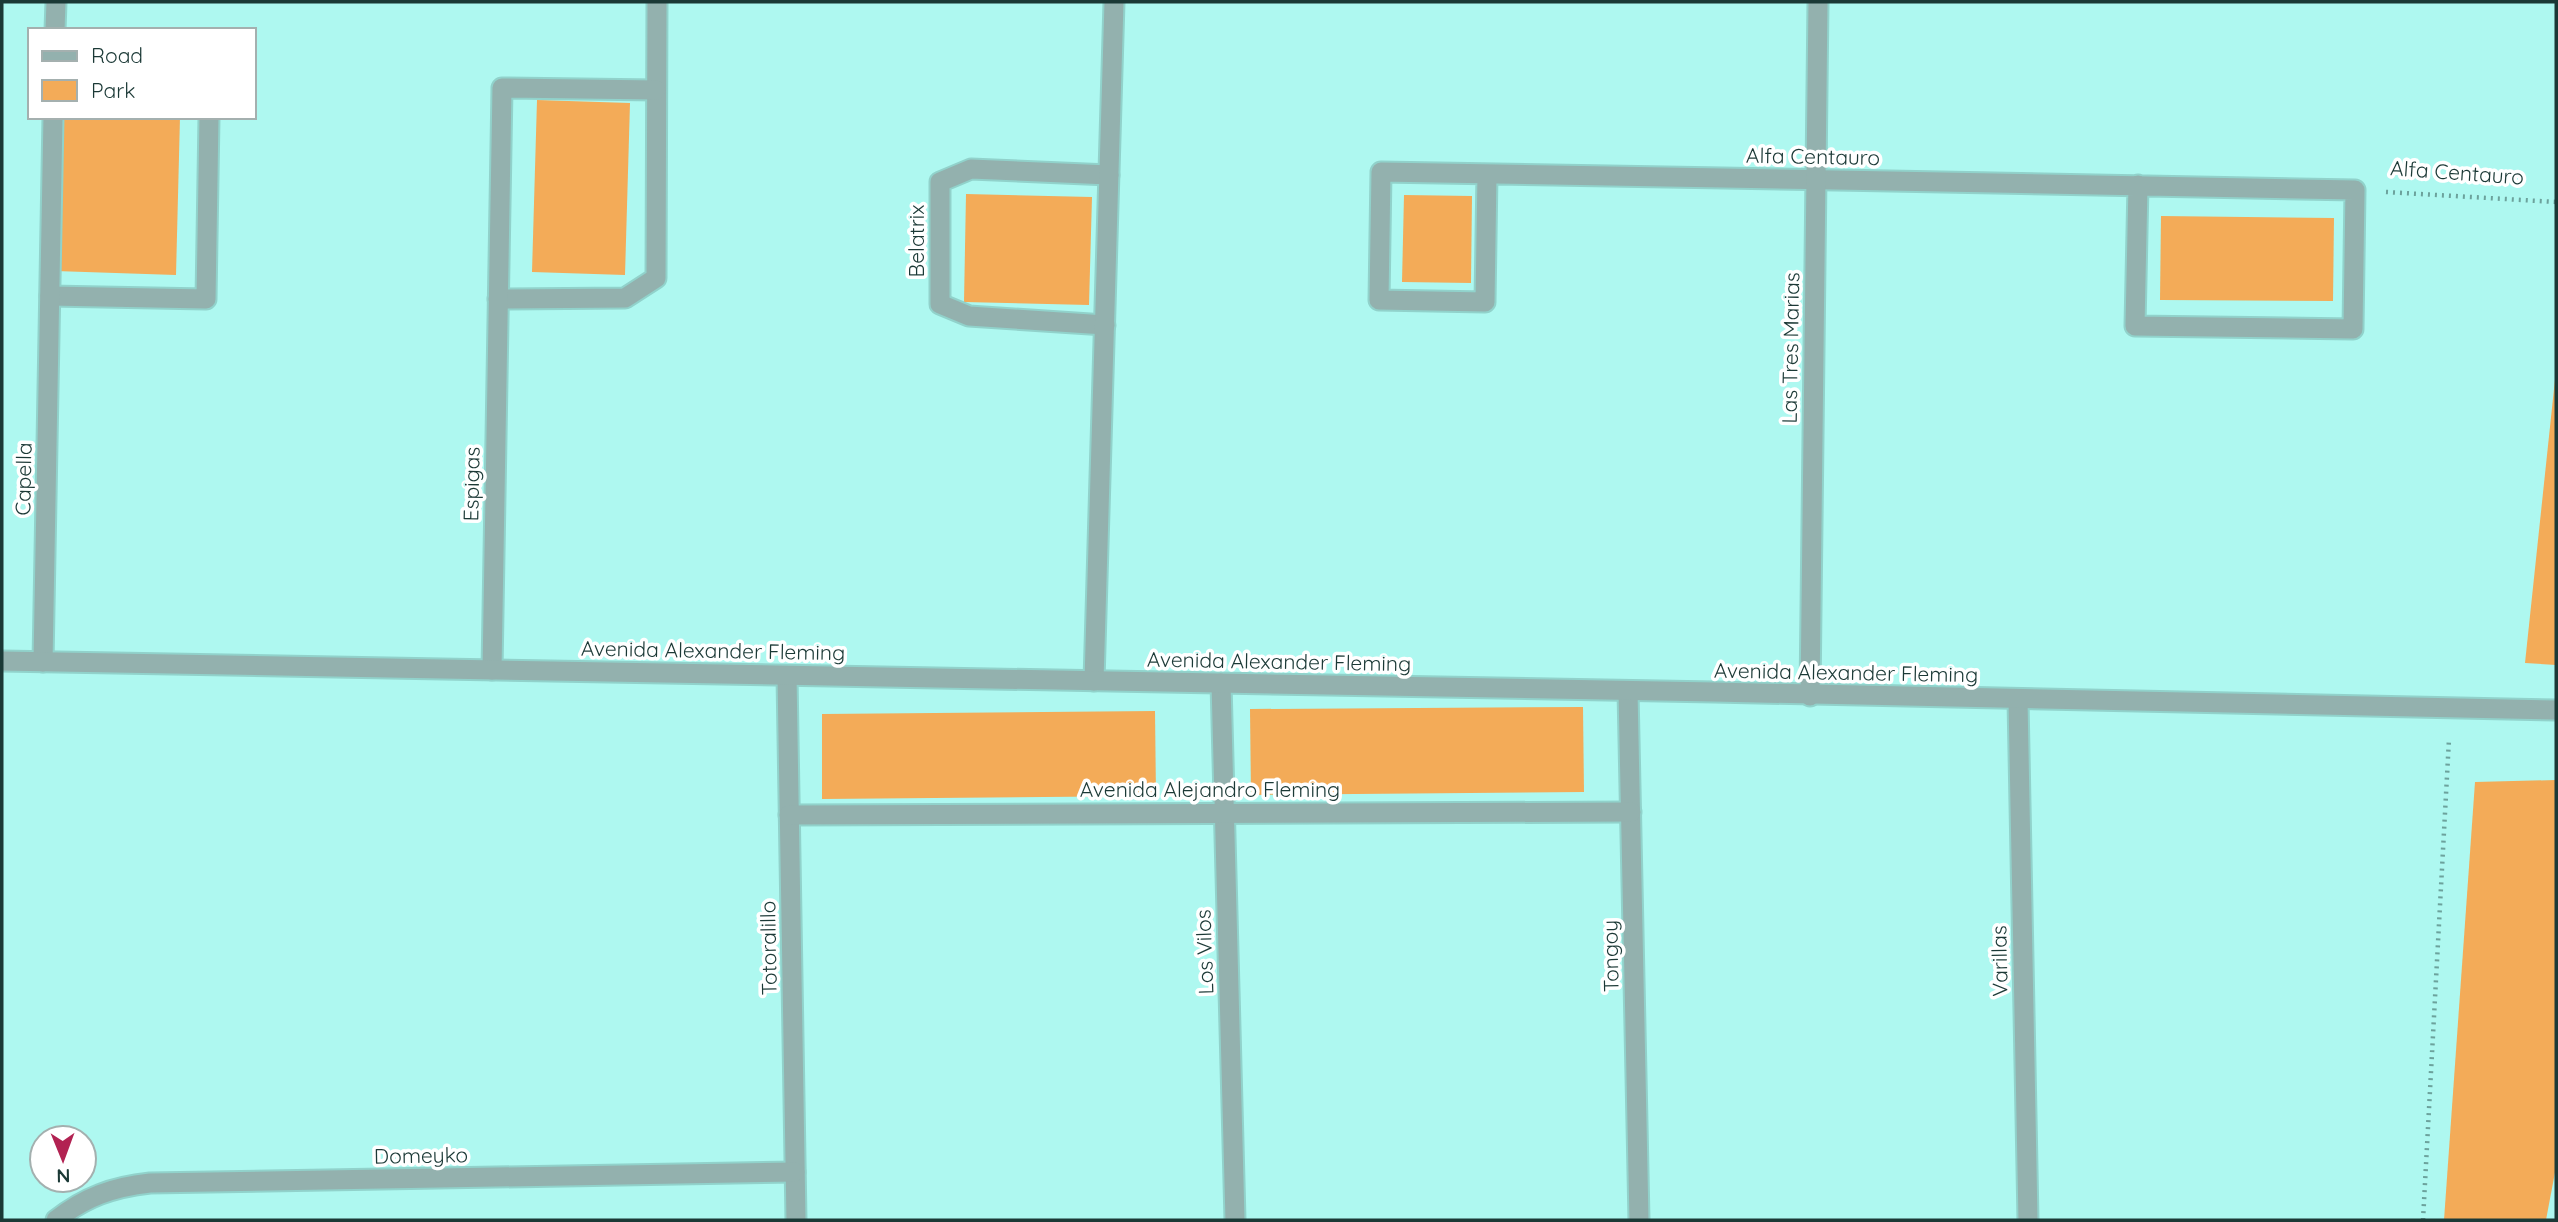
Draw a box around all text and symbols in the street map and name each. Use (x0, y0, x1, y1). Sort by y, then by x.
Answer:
legend (28, 28, 256, 119)
text: Road (91, 42, 143, 68)
text: Park (91, 77, 135, 103)
street label: Alfa Centauro (1746, 142, 1880, 170)
street label: Alfa Centauro (2389, 154, 2525, 190)
street label: Belatrix (903, 205, 929, 277)
street label: Las Tres Marias (1776, 272, 1804, 424)
street label: Capella (9, 442, 37, 516)
street label: Espigas (457, 446, 485, 521)
street label: Avenida Alexander Fleming (581, 635, 845, 665)
street label: Avenida Alexander Fleming (1147, 646, 1411, 676)
street label: Avenida Alexander Fleming (1714, 657, 1978, 687)
street label: Avenida Alejandro Fleming (1080, 776, 1340, 802)
street label: Totoralillo (754, 901, 782, 996)
street label: Los Vilos (1190, 909, 1218, 995)
street label: Tongoy (1596, 920, 1624, 992)
street label: Varillas (1985, 925, 2013, 997)
north arrow (28, 1124, 98, 1194)
street label: Domeyko (374, 1141, 468, 1169)
text: N (56, 1164, 70, 1188)

